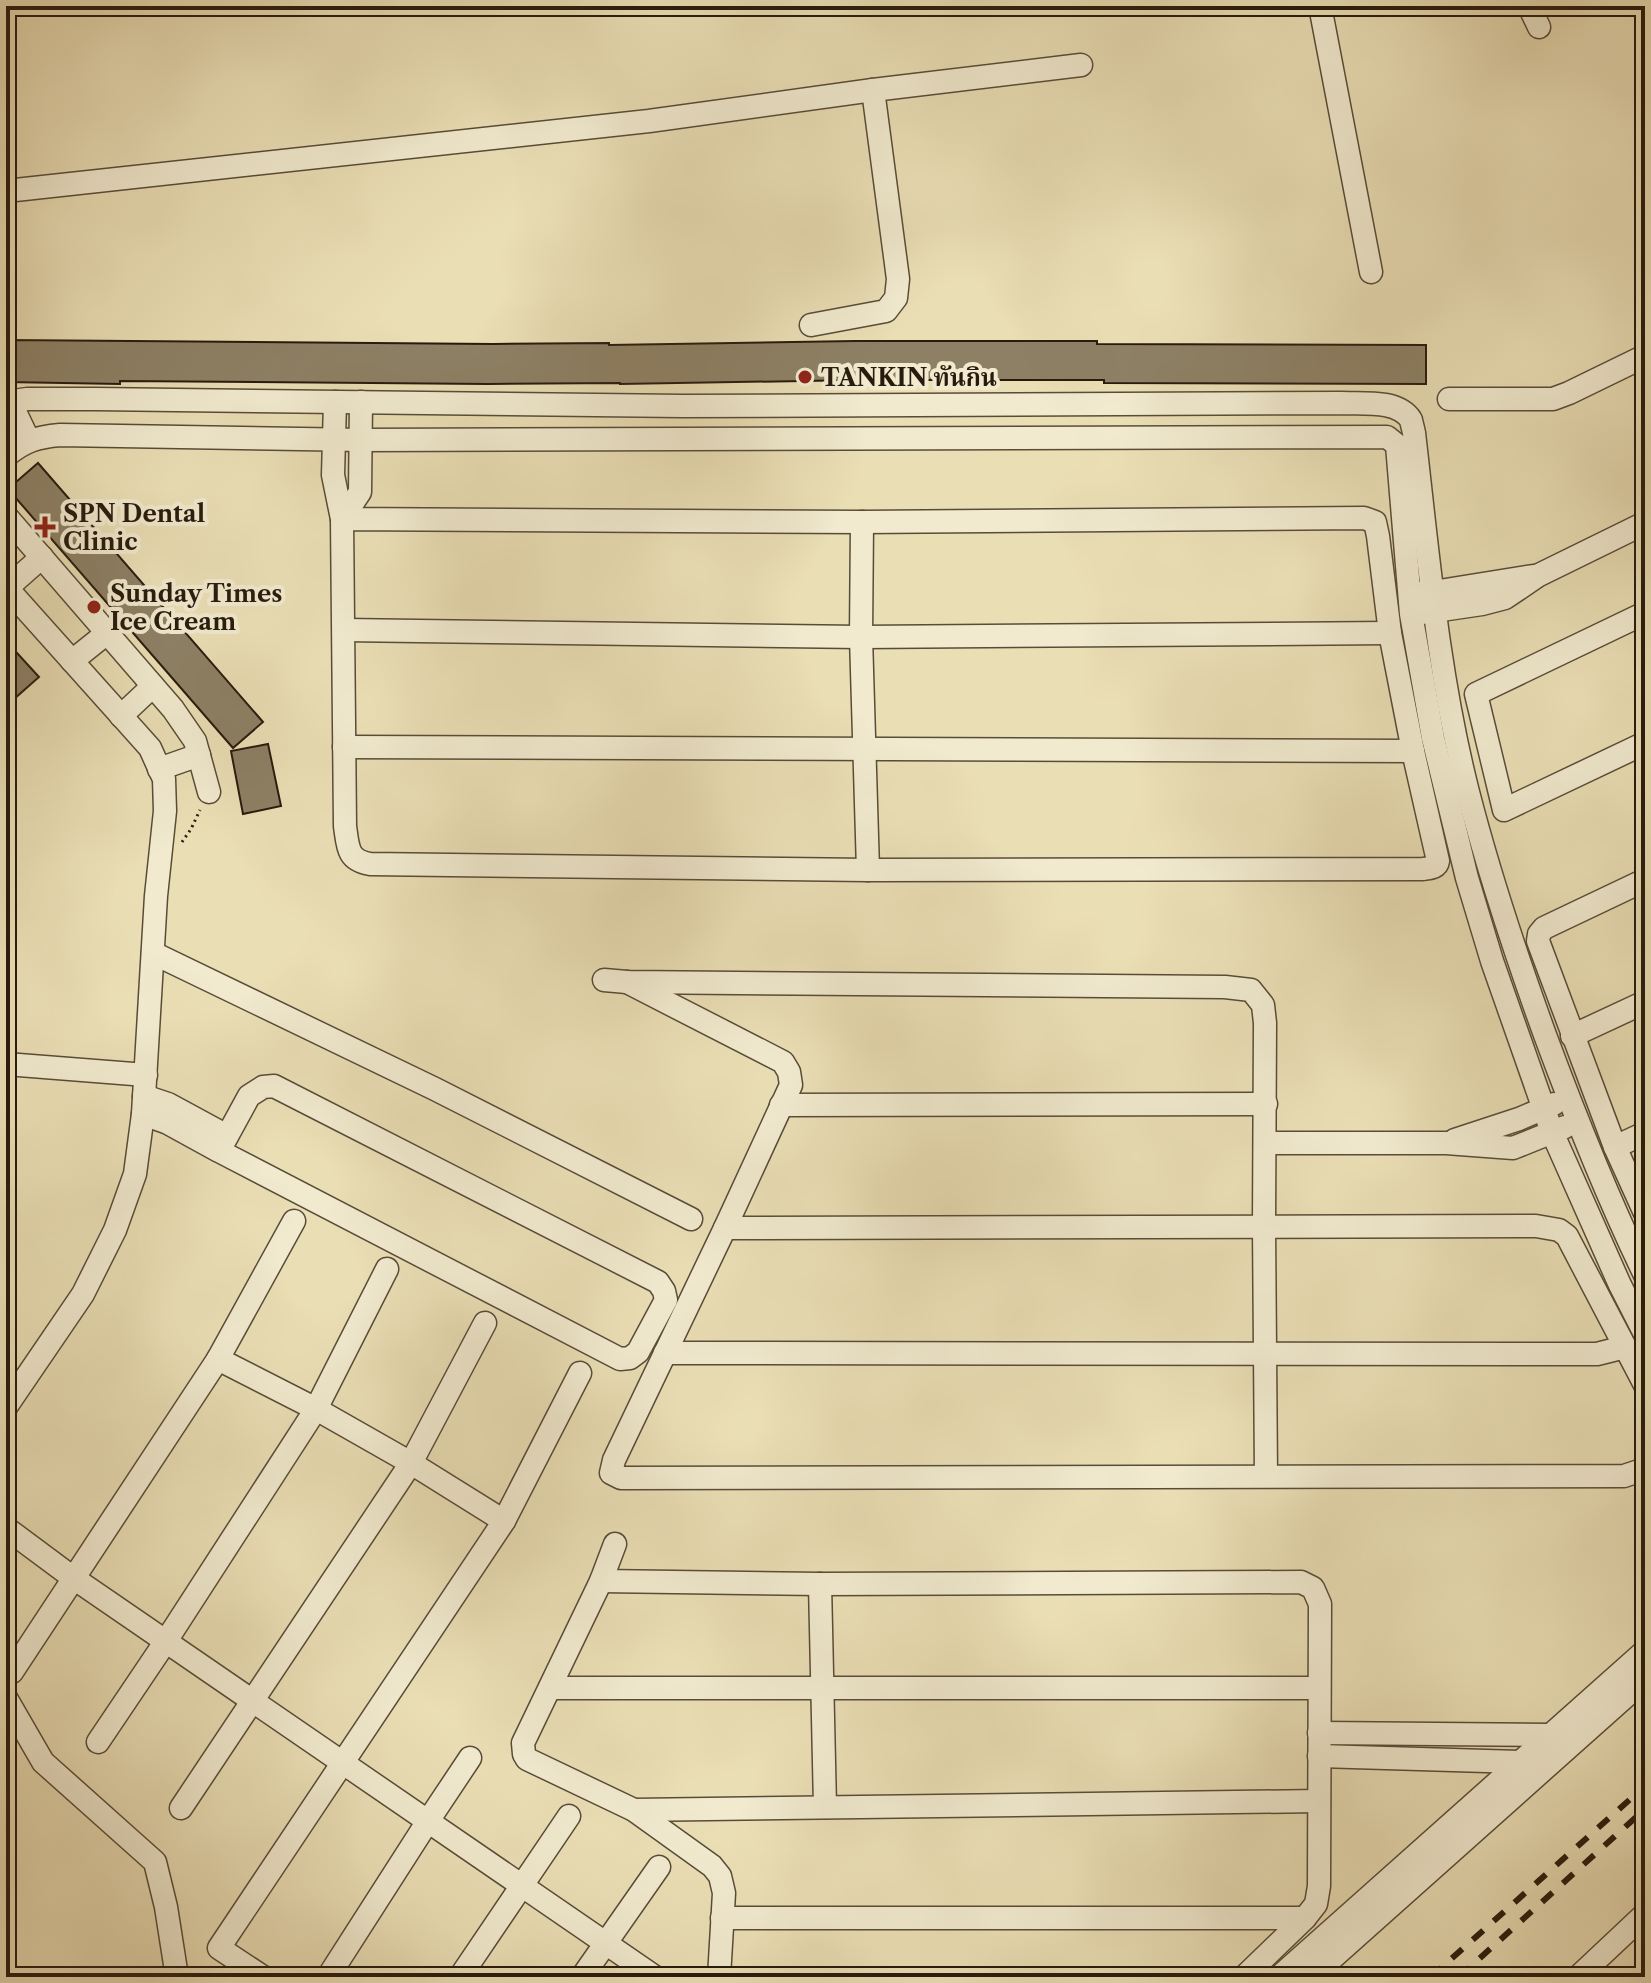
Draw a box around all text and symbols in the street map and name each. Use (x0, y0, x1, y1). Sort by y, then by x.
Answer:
place label: TANKIN ทันกิน (821, 363, 997, 392)
marker: TANKIN ทันกิน (796, 368, 814, 386)
place label: SPN Dental Clinic (63, 499, 205, 556)
marker: SPN Dental Clinic (34, 516, 56, 538)
place label: Sunday Times Ice Cream (110, 579, 283, 636)
marker: Sunday Times Ice Cream (85, 598, 103, 616)

